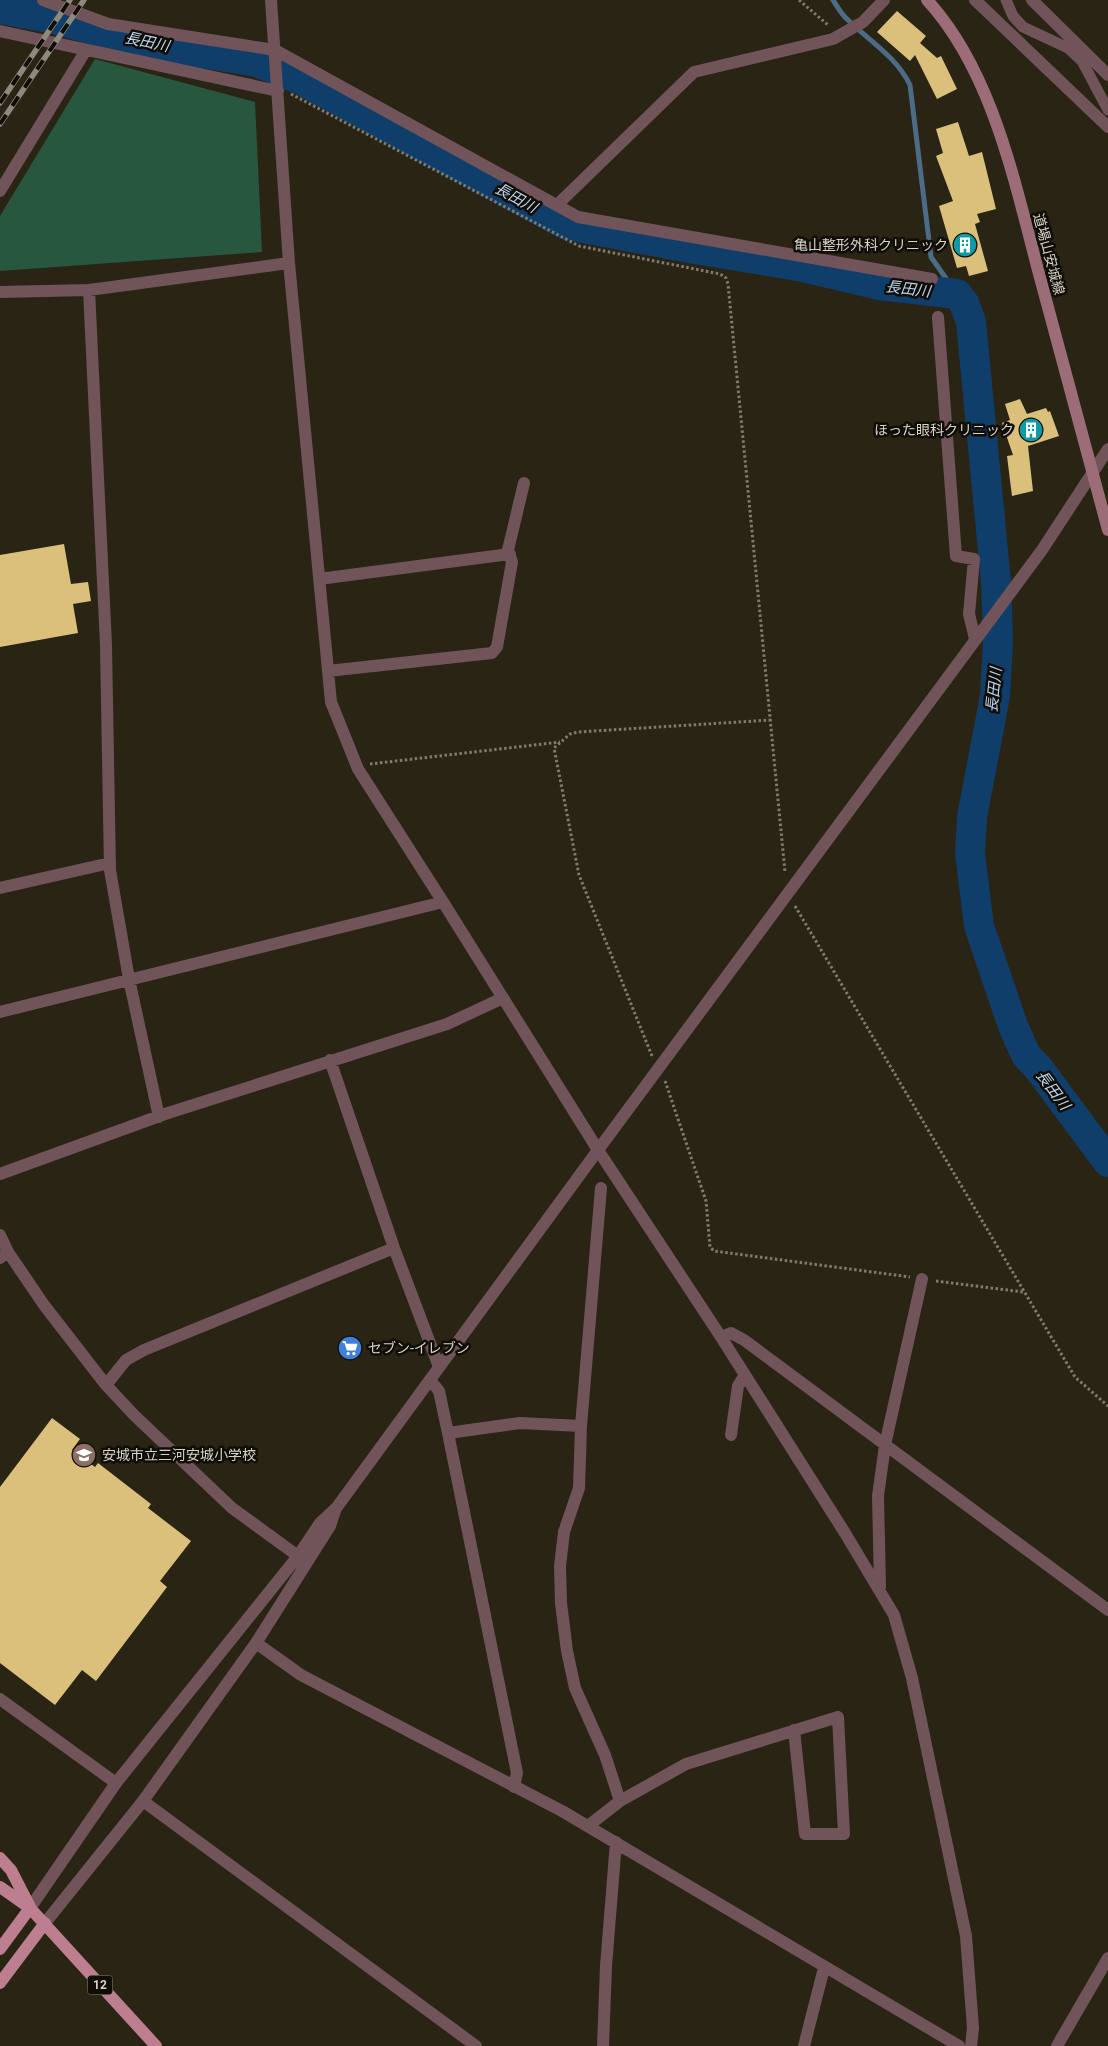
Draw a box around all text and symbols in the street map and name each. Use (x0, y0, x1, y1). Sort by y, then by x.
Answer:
water label: 長田川 (123, 29, 173, 56)
water label: 長田川 (492, 179, 542, 218)
street label: 道場山安城線 (1030, 211, 1068, 297)
building icon: 亀山整形外科クリニック (952, 232, 978, 258)
place label: 亀山整形外科クリニック (794, 237, 948, 253)
water label: 長田川 (885, 277, 933, 301)
building icon: ほった眼科クリニック (1018, 417, 1044, 443)
place label: ほった眼科クリニック (874, 422, 1014, 438)
water label: 長田川 (983, 665, 1006, 713)
water label: 長田川 (1032, 1067, 1075, 1115)
supermarket icon: セブン-イレブン (337, 1335, 363, 1361)
place label: セブン-イレブン (368, 1340, 470, 1356)
school or university icon: 安城市立三河安城小学校 (71, 1442, 97, 1468)
place label: 安城市立三河安城小学校 (102, 1447, 256, 1463)
road number: 12 (88, 1976, 112, 1994)

